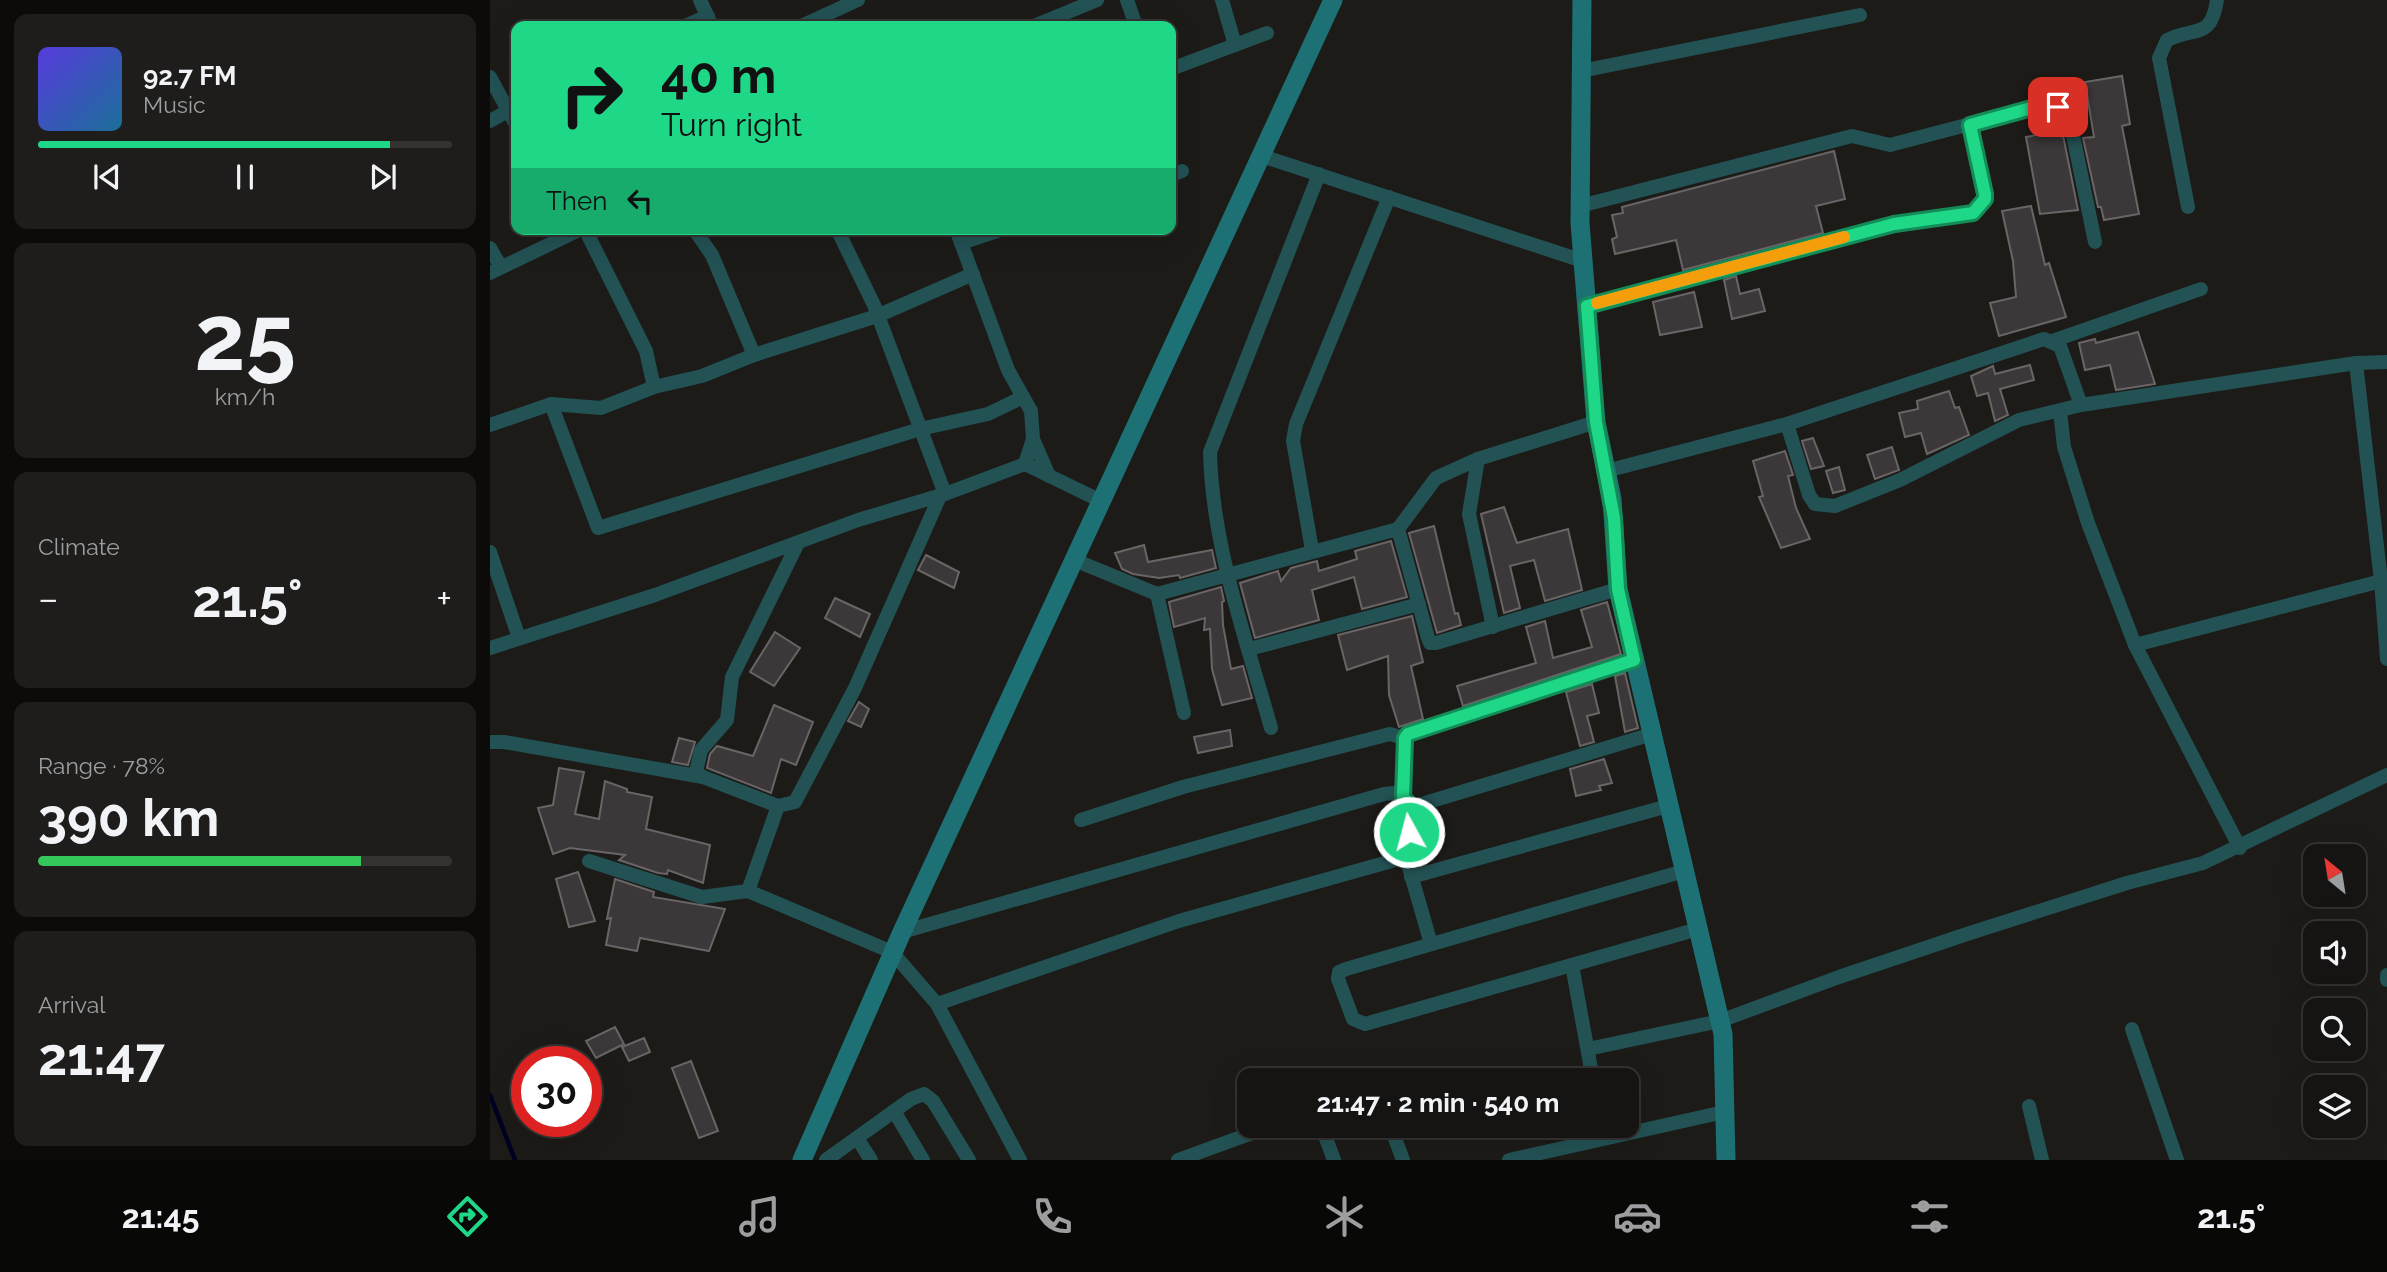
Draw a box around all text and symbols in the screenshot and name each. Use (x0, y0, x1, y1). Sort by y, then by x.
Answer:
text: 40 m (661, 47, 776, 104)
icon: right (546, 49, 637, 140)
text: 92.7 FM (143, 61, 237, 91)
pin (2028, 77, 2088, 137)
icon: arrive (2039, 88, 2077, 126)
text: Music (143, 91, 206, 118)
text: Turn right (661, 106, 802, 143)
icon: previous (88, 158, 126, 196)
icon: pause (226, 158, 264, 196)
icon: next (364, 158, 402, 196)
icon: left (621, 182, 659, 220)
text: Then (546, 186, 607, 216)
text: 25 (194, 284, 296, 391)
text: km/h (215, 383, 275, 410)
text: Climate (38, 533, 120, 560)
text: 21.5° (192, 568, 303, 629)
text: − (38, 576, 58, 621)
text: + (436, 576, 452, 621)
text: Range · 78% (38, 752, 165, 779)
text: 390 km (38, 787, 219, 848)
position arrow (1372, 795, 1446, 869)
north arrow (2303, 844, 2366, 906)
map controls (2303, 844, 2366, 1138)
button: sound (2303, 921, 2366, 984)
text: Arrival (38, 991, 105, 1018)
button: search (2303, 998, 2366, 1061)
text: 21:47 (38, 1026, 165, 1087)
speed limit sign: 30 (511, 1046, 602, 1137)
button: layers (2303, 1075, 2366, 1138)
text: 21:47 · 2 min · 540 m (1316, 1088, 1560, 1118)
icon: directions (443, 1192, 492, 1241)
icon: music (735, 1192, 784, 1241)
icon: phone (1028, 1192, 1077, 1241)
icon: climate (1320, 1192, 1369, 1241)
icon: car (1613, 1192, 1662, 1241)
icon: filters (1905, 1192, 1954, 1241)
text: 21:45 (122, 1198, 199, 1235)
text: 21.5° (2197, 1198, 2265, 1235)

